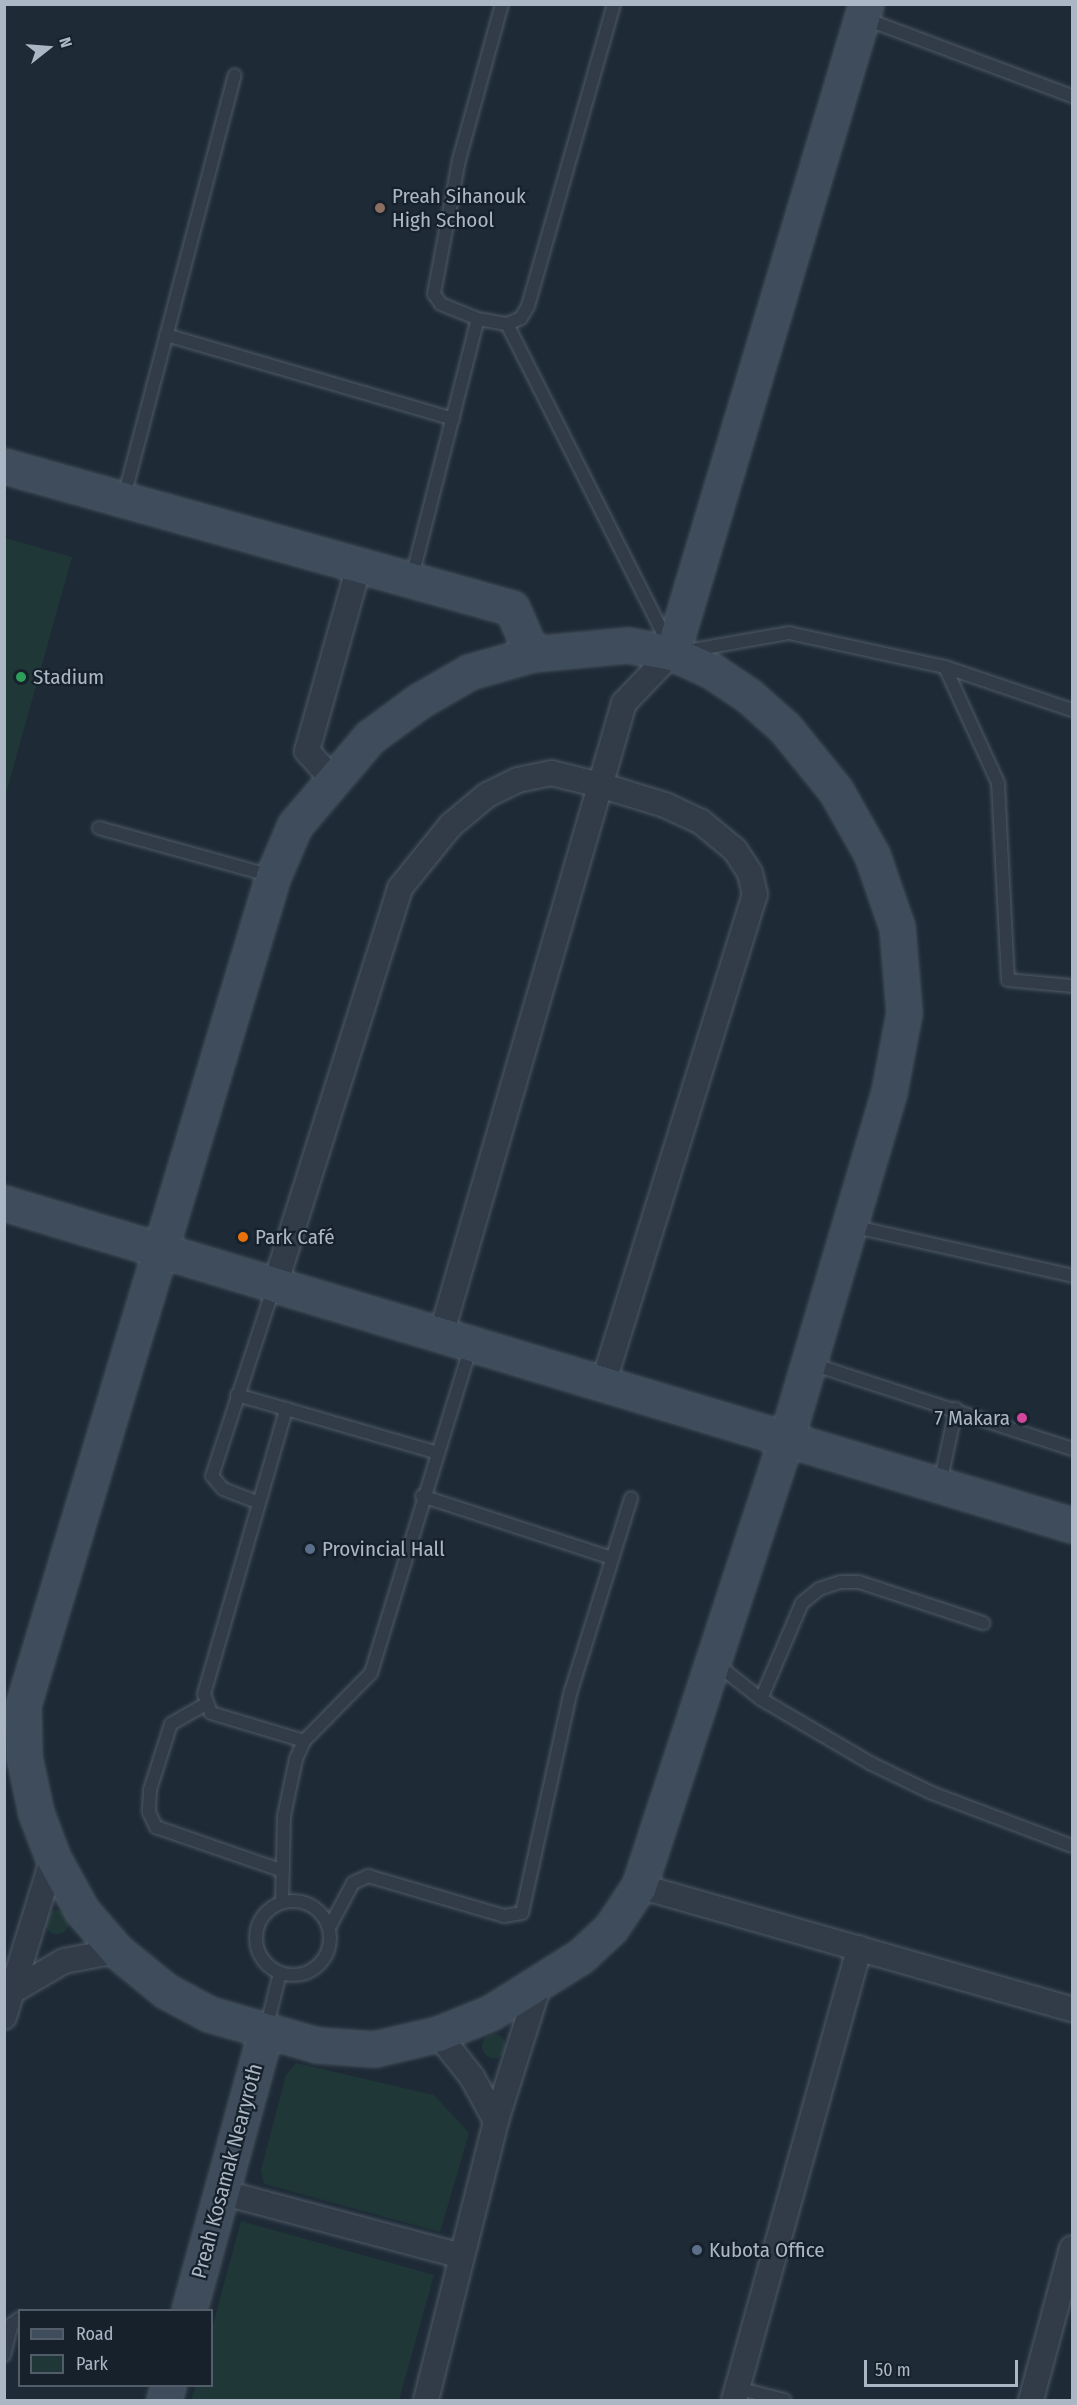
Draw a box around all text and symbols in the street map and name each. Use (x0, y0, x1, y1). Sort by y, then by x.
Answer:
north arrow (18, 18, 78, 78)
text: N (55, 35, 76, 50)
place label: Preah Sihanouk High School (392, 183, 526, 233)
marker: Preah Sihanouk High School (373, 201, 387, 215)
place label: Stadium (33, 664, 104, 690)
marker: Stadium (14, 670, 28, 684)
place label: Park Café (255, 1224, 335, 1250)
marker: Park Café (236, 1230, 250, 1244)
place label: 7 Makara (935, 1405, 1010, 1431)
marker: 7 Makara (1015, 1411, 1029, 1425)
place label: Provincial Hall (322, 1536, 445, 1562)
marker: Provincial Hall (303, 1542, 317, 1556)
street label: Preah Kosamak Nearyroth (186, 2061, 268, 2281)
place label: Kubota Office (709, 2237, 825, 2263)
marker: Kubota Office (690, 2243, 704, 2257)
legend (18, 2309, 213, 2387)
text: Road (76, 2323, 113, 2345)
scale bar (867, 2348, 1022, 2386)
text: Park (76, 2353, 108, 2375)
text: 50 m (875, 2359, 911, 2381)

